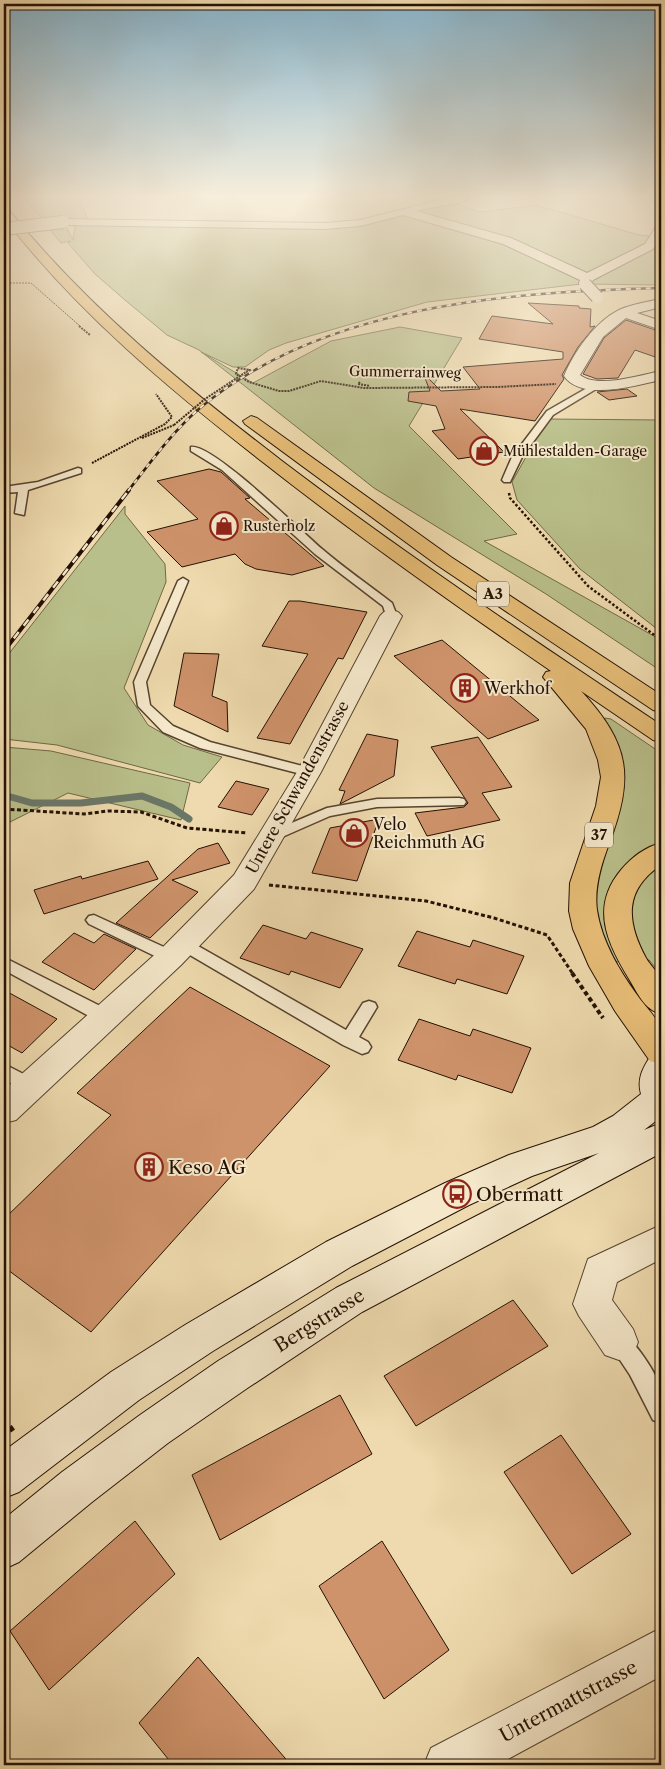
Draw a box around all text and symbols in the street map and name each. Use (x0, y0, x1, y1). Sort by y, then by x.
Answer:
street label: Gummerrainweg (349, 362, 462, 382)
shop icon: Mühlestalden-Garage (469, 436, 499, 466)
place label: Mühlestalden-Garage (503, 442, 647, 460)
shop icon: Rusterholz (209, 511, 239, 541)
place label: Rusterholz (243, 517, 315, 535)
road number: A3 (477, 582, 509, 606)
building icon: Werkhof (450, 673, 480, 703)
place label: Werkhof (483, 678, 553, 698)
street label: Untere Schwandenstrasse (241, 697, 353, 877)
place label: Velo Reichmuth AG (372, 814, 485, 852)
shop icon: Velo Reichmuth AG (339, 818, 369, 848)
road number: 37 (585, 822, 613, 848)
building icon: Keso AG (134, 1152, 164, 1182)
place label: Keso AG (168, 1156, 246, 1179)
bus stop icon: Obermatt (442, 1179, 472, 1209)
place label: Obermatt (476, 1183, 563, 1206)
street label: Bergstrasse (270, 1284, 369, 1357)
street label: Untermattstrasse (495, 1655, 641, 1747)

